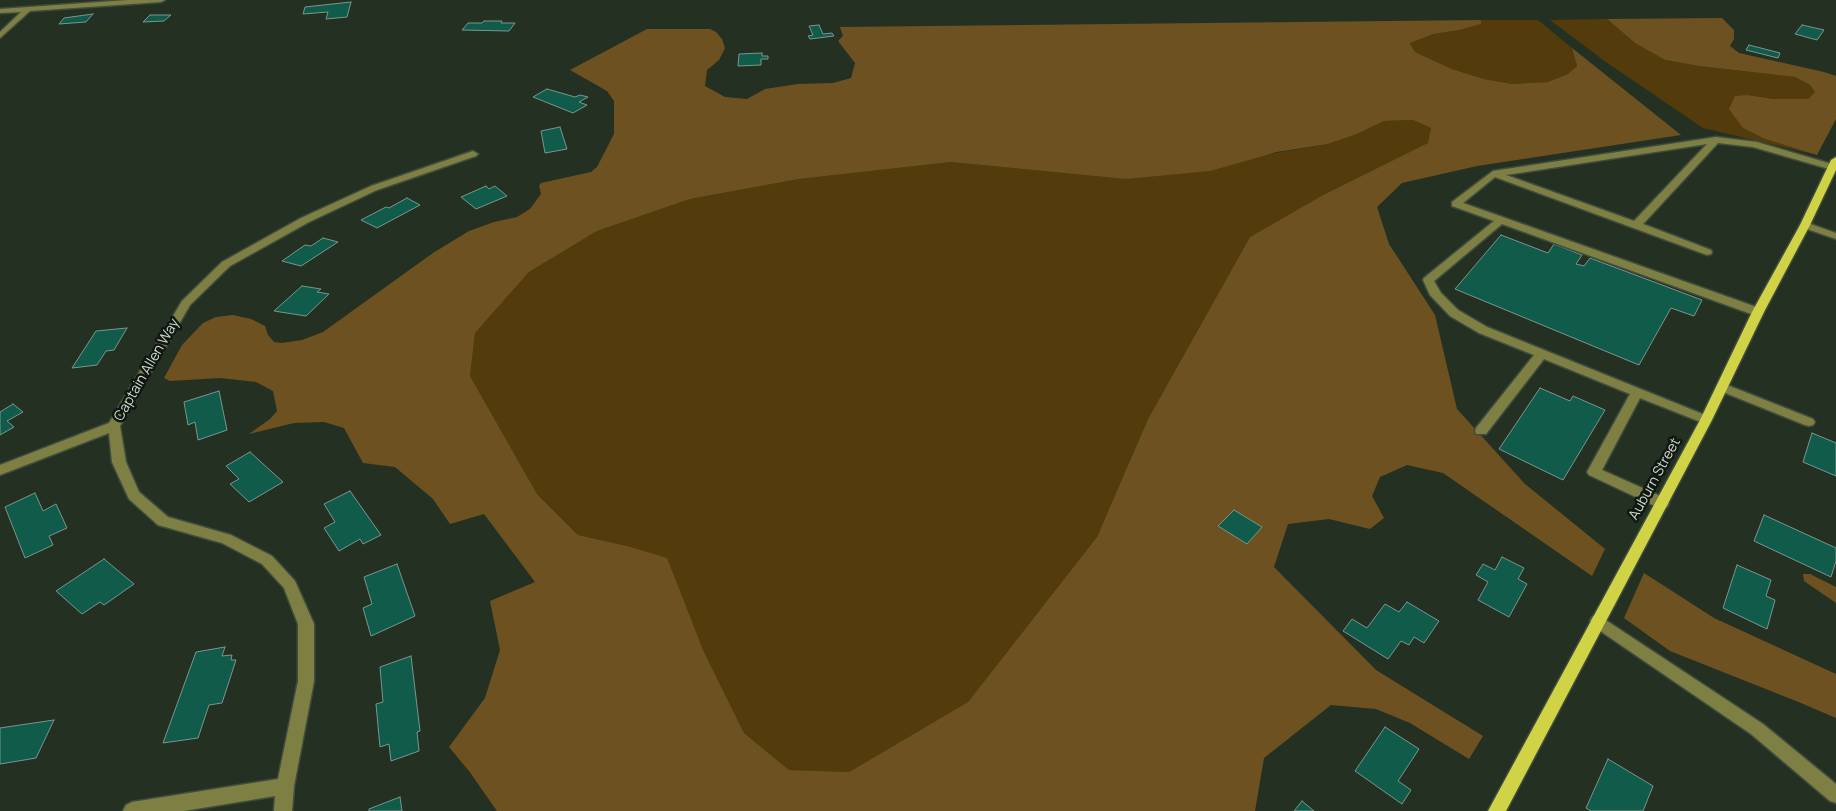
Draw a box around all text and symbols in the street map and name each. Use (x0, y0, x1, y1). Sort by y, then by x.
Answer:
street label: Captain Allen Way (111, 316, 183, 424)
street label: Auburn Street (1626, 435, 1684, 523)

